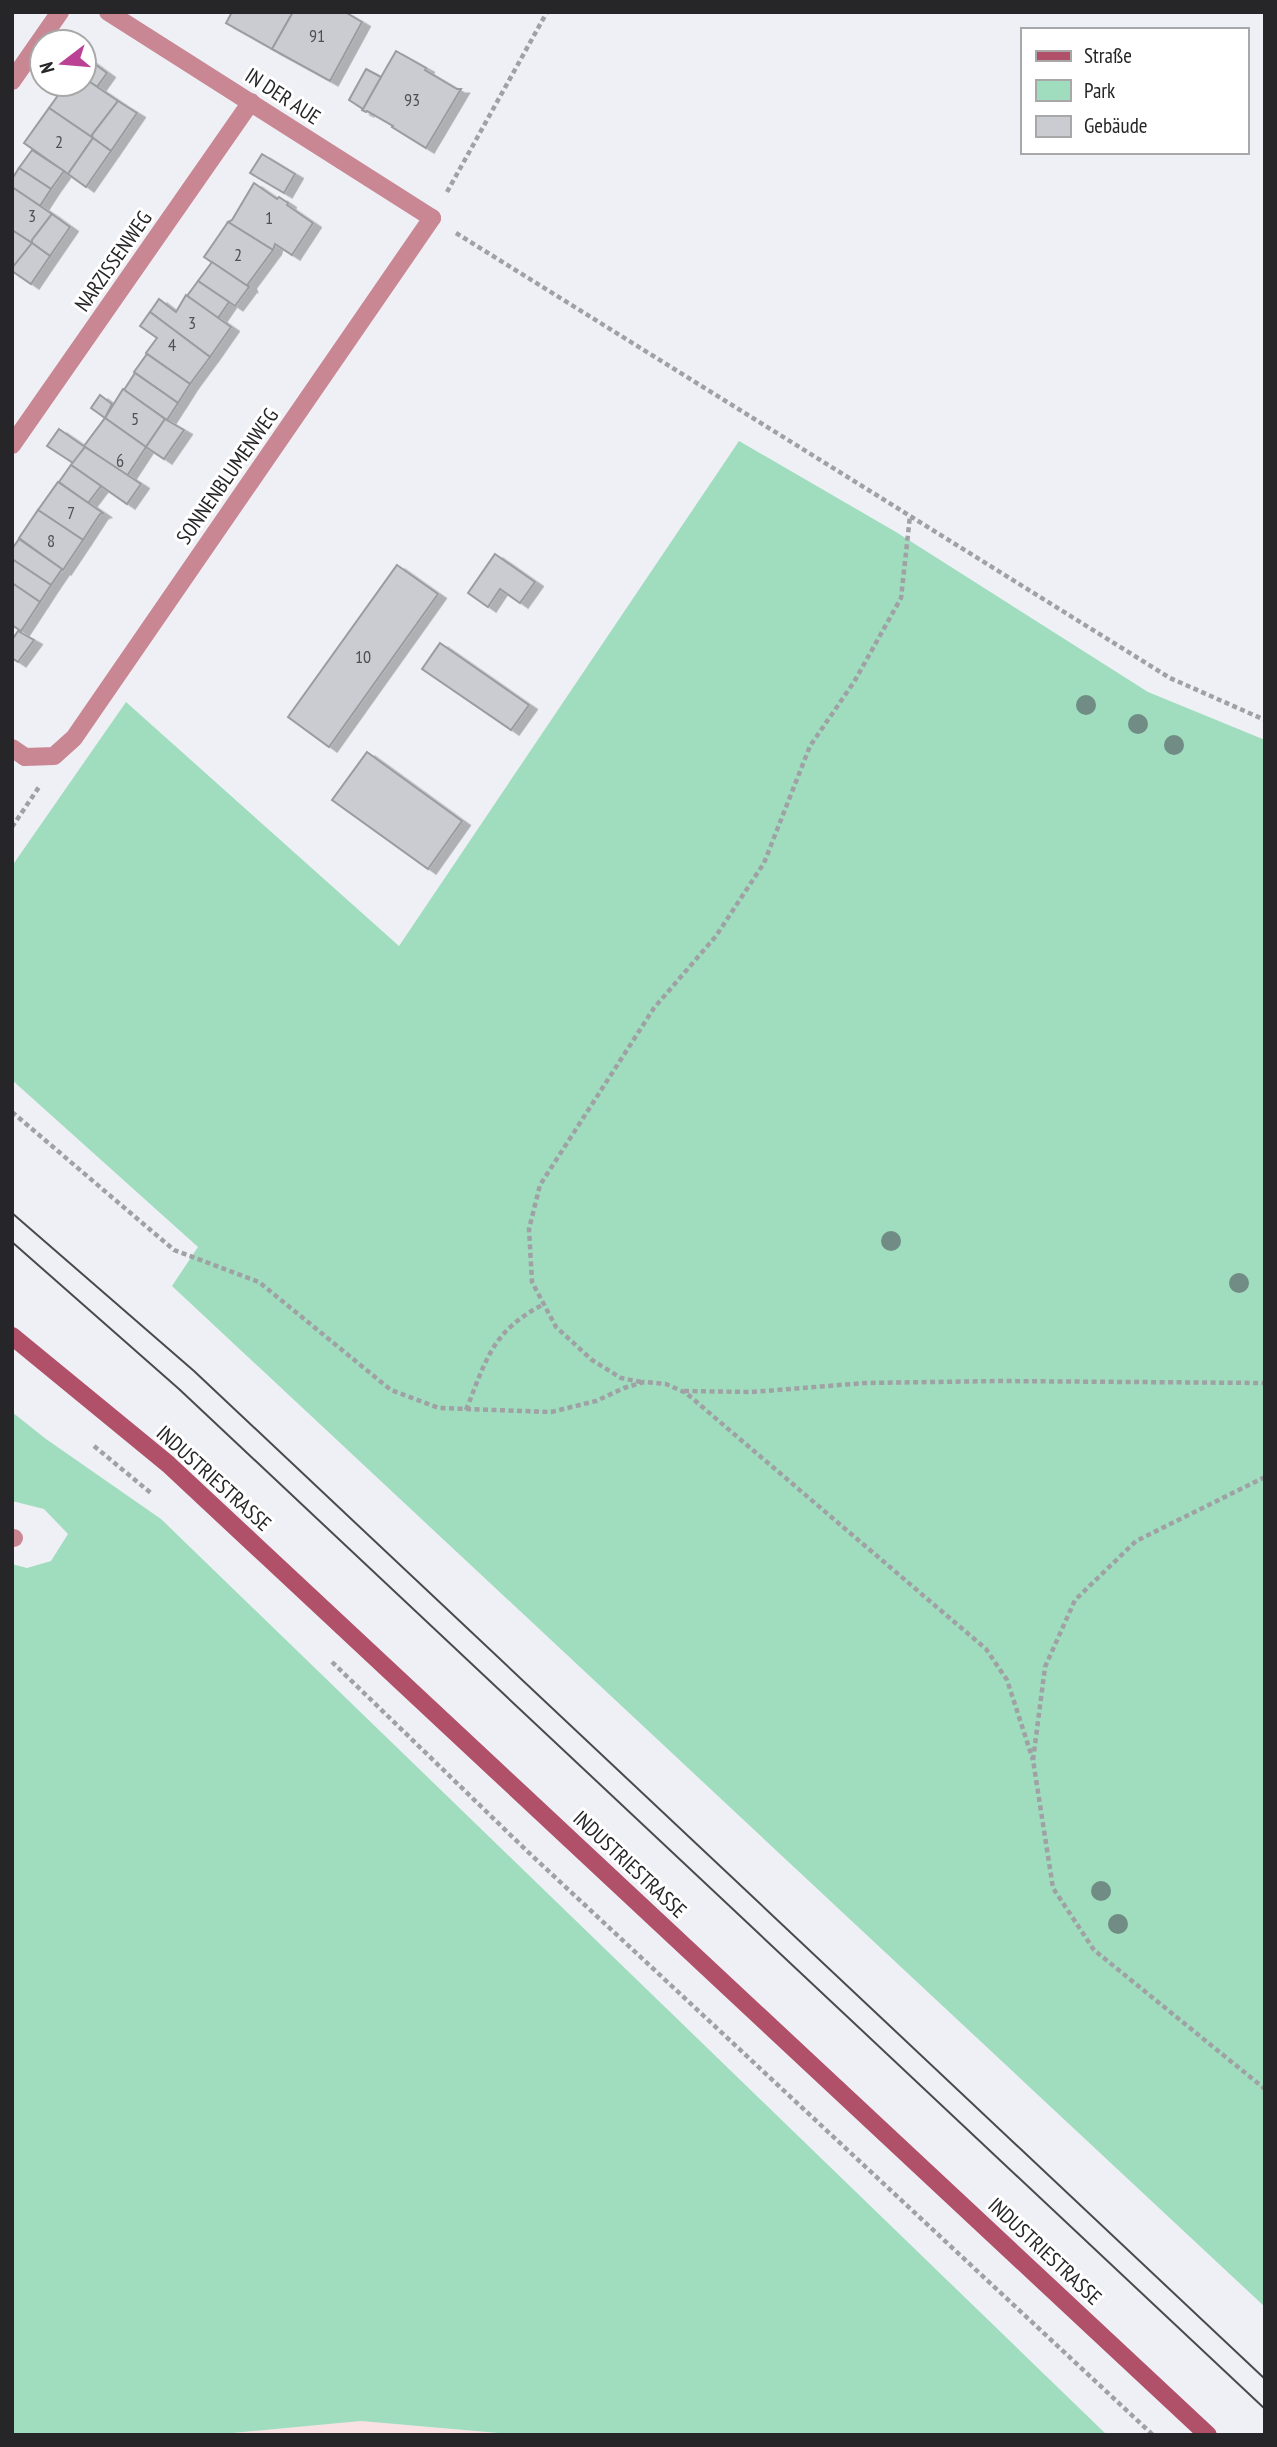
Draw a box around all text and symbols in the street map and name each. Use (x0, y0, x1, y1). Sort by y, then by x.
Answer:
house number: 91 (309, 24, 325, 47)
north arrow (28, 28, 98, 98)
legend (1021, 28, 1249, 154)
text: Straße (1084, 42, 1132, 69)
text: N (34, 59, 60, 76)
street label: IN DER AUE (240, 62, 326, 130)
text: Park (1084, 77, 1115, 104)
house number: 93 (404, 88, 420, 111)
text: Gebäude (1084, 112, 1147, 139)
house number: 2 (55, 130, 63, 153)
house number: 3 (28, 204, 36, 227)
street label: NARZISSENWEG (68, 205, 158, 317)
house number: 1 (265, 206, 273, 229)
house number: 2 (234, 243, 242, 266)
house number: 3 (188, 311, 196, 334)
house number: 4 (168, 333, 176, 356)
street label: SONNENBLUMENWEG (170, 403, 284, 549)
house number: 5 (131, 407, 139, 430)
house number: 6 (116, 449, 124, 472)
house number: 7 (67, 501, 75, 524)
house number: 8 (47, 529, 55, 552)
house number: 10 (355, 645, 371, 668)
street label: INDUSTRIESTRASSE (151, 1419, 277, 1537)
street label: INDUSTRIESTRASSE (568, 1805, 692, 1923)
street label: INDUSTRIESTRASSE (983, 2192, 1107, 2310)

